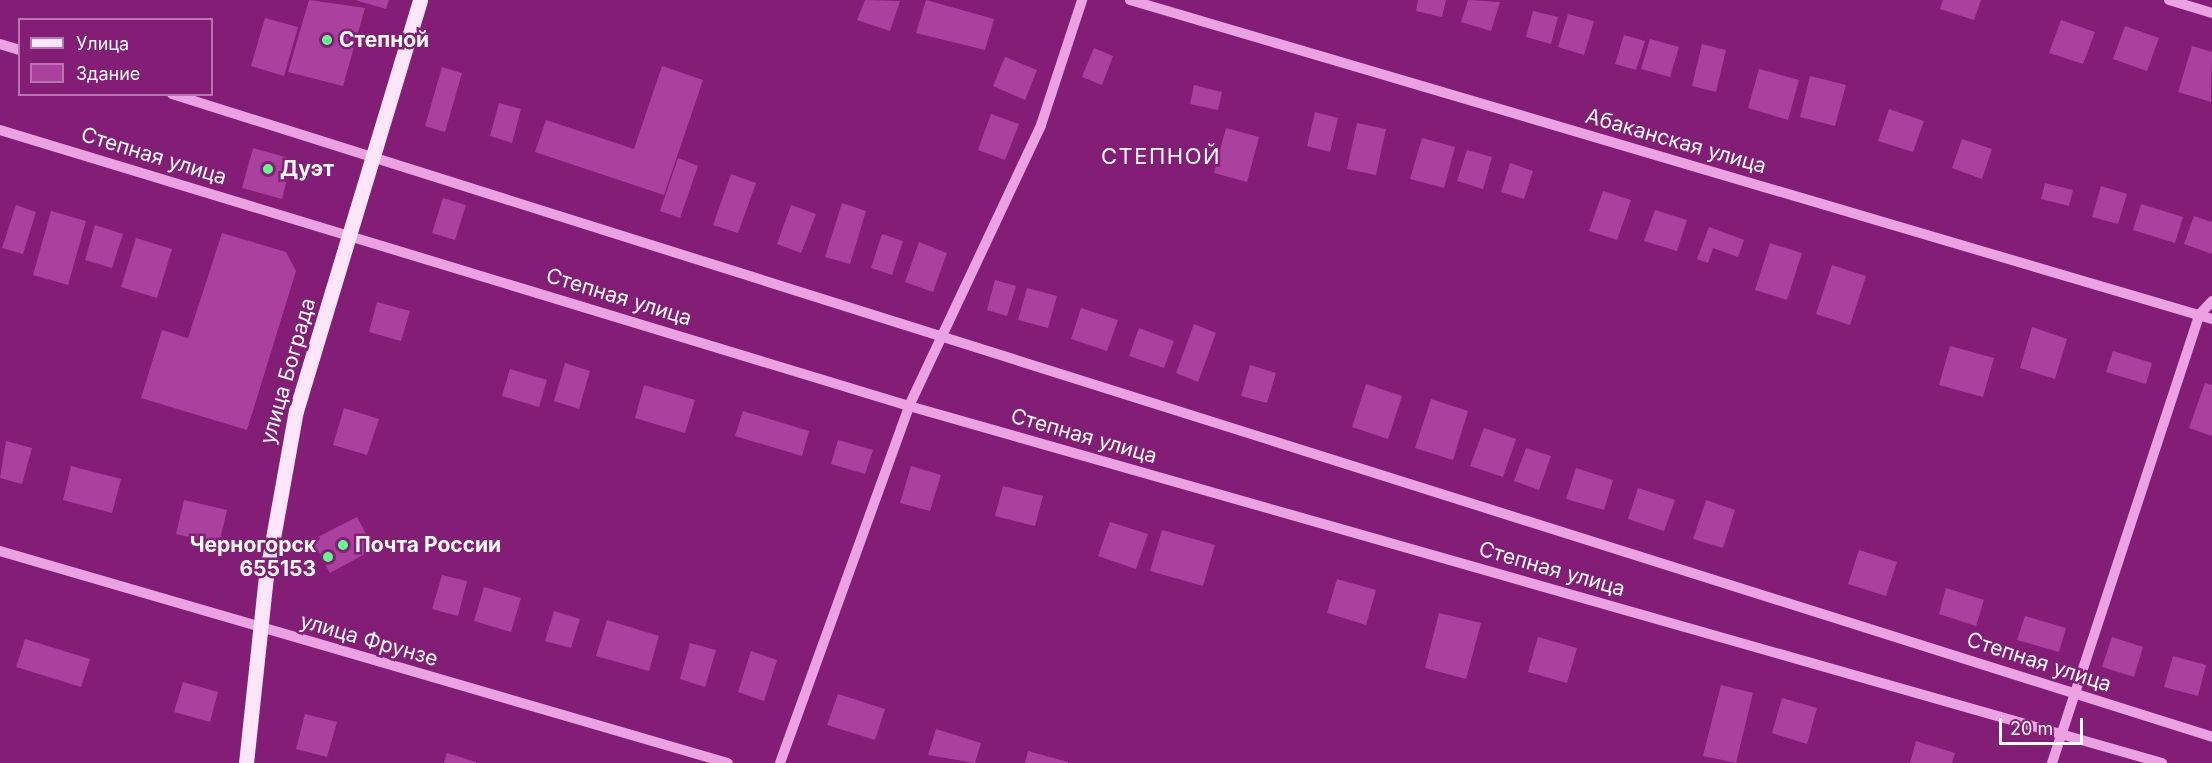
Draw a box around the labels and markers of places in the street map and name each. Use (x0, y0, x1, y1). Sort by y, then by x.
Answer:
place label: Степной (339, 27, 429, 53)
marker: Степной (320, 33, 334, 47)
place label: Дуэт (280, 156, 334, 182)
marker: Дуэт (261, 162, 275, 176)
place label: Черногорск 655153 (190, 532, 316, 582)
place label: Почта России (355, 532, 501, 558)
marker: Почта России (336, 538, 350, 552)
marker: Черногорск 655153 (321, 550, 335, 564)

